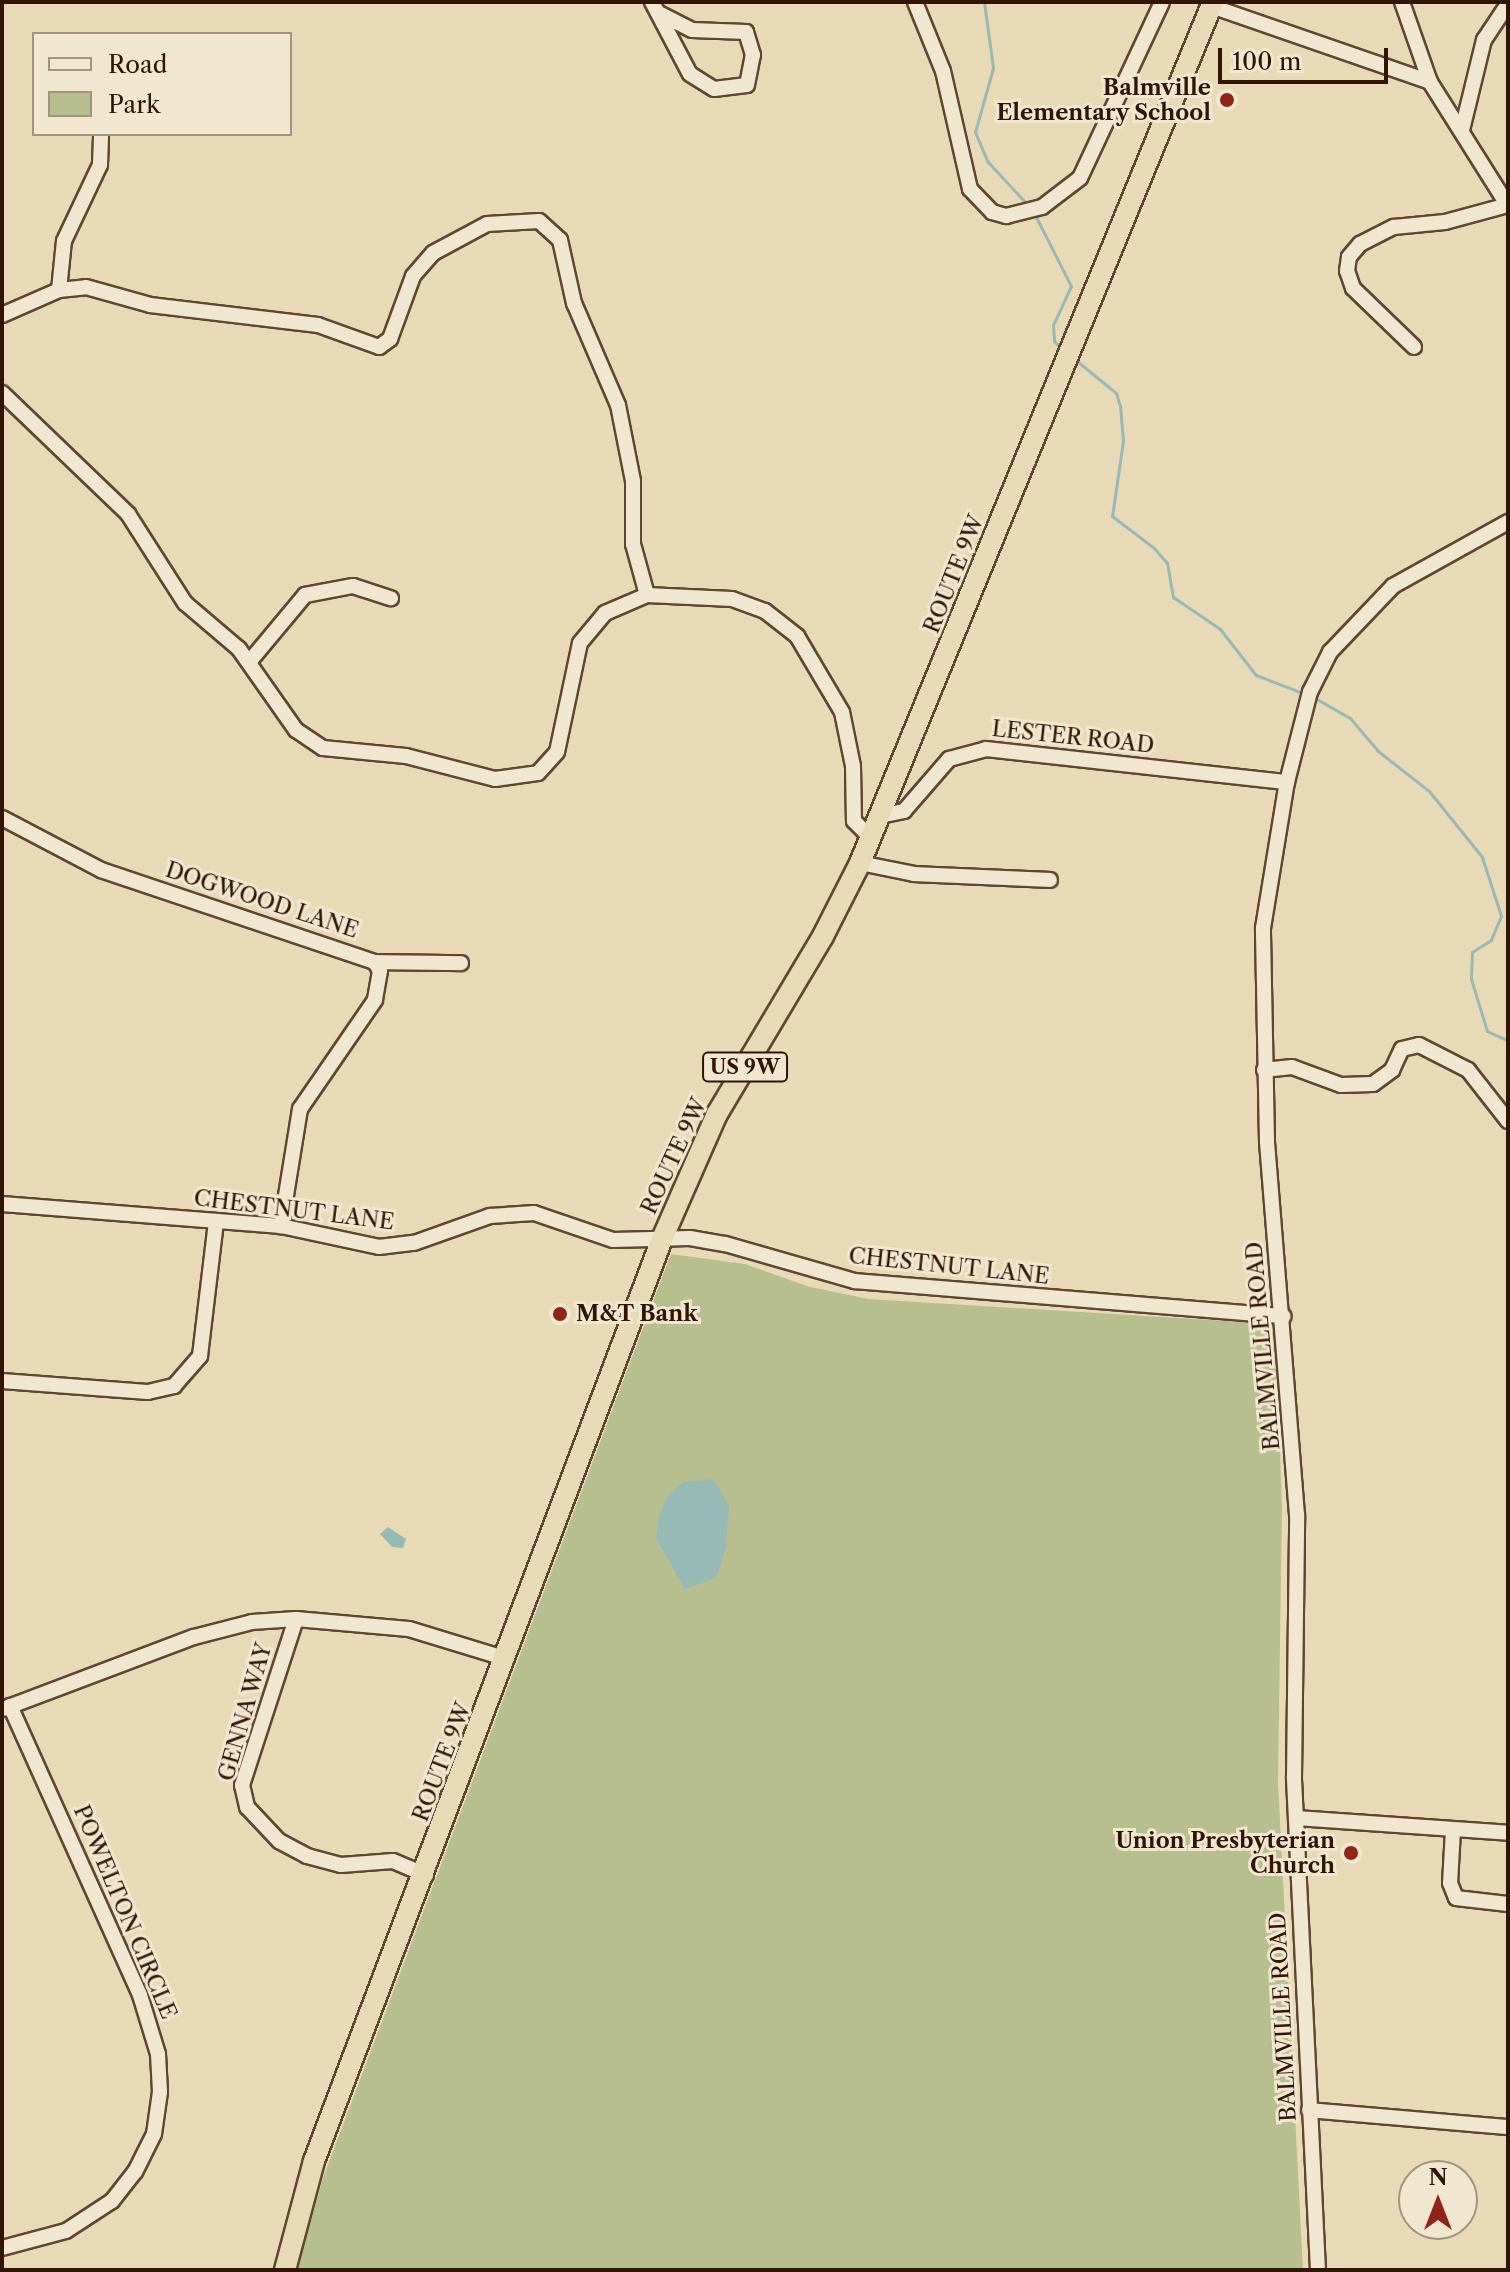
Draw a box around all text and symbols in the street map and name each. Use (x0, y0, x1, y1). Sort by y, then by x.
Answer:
legend (32, 32, 292, 136)
scale bar (1222, 32, 1392, 82)
text: 100 m (1232, 47, 1301, 76)
text: Road (108, 50, 167, 79)
place label: Balmville Elementary School (996, 74, 1211, 126)
text: Park (108, 90, 160, 119)
marker: Balmville Elementary School (1218, 91, 1236, 109)
street label: ROUTE 9W (918, 511, 990, 637)
street label: LESTER ROAD (990, 715, 1156, 759)
street label: DOGWOOD LANE (162, 856, 362, 944)
road number: US 9W (701, 1051, 789, 1083)
street label: ROUTE 9W (636, 1094, 712, 1218)
street label: CHESTNUT LANE (192, 1185, 396, 1235)
street label: BALMVILLE ROAD (1241, 1241, 1285, 1451)
street label: CHESTNUT LANE (847, 1242, 1051, 1290)
place label: M&T Bank (576, 1301, 698, 1327)
marker: M&T Bank (551, 1305, 569, 1323)
street label: GENNA WAY (212, 1639, 278, 1785)
street label: ROUTE 9W (407, 1699, 477, 1825)
street label: POWELTON CIRCLE (68, 1801, 182, 2023)
place label: Union Presbyterian Church (1115, 1827, 1335, 1878)
marker: Union Presbyterian Church (1342, 1844, 1360, 1862)
street label: BALMVILLE ROAD (1264, 1912, 1302, 2122)
north arrow (1398, 2160, 1478, 2240)
text: N (1428, 2164, 1448, 2191)

